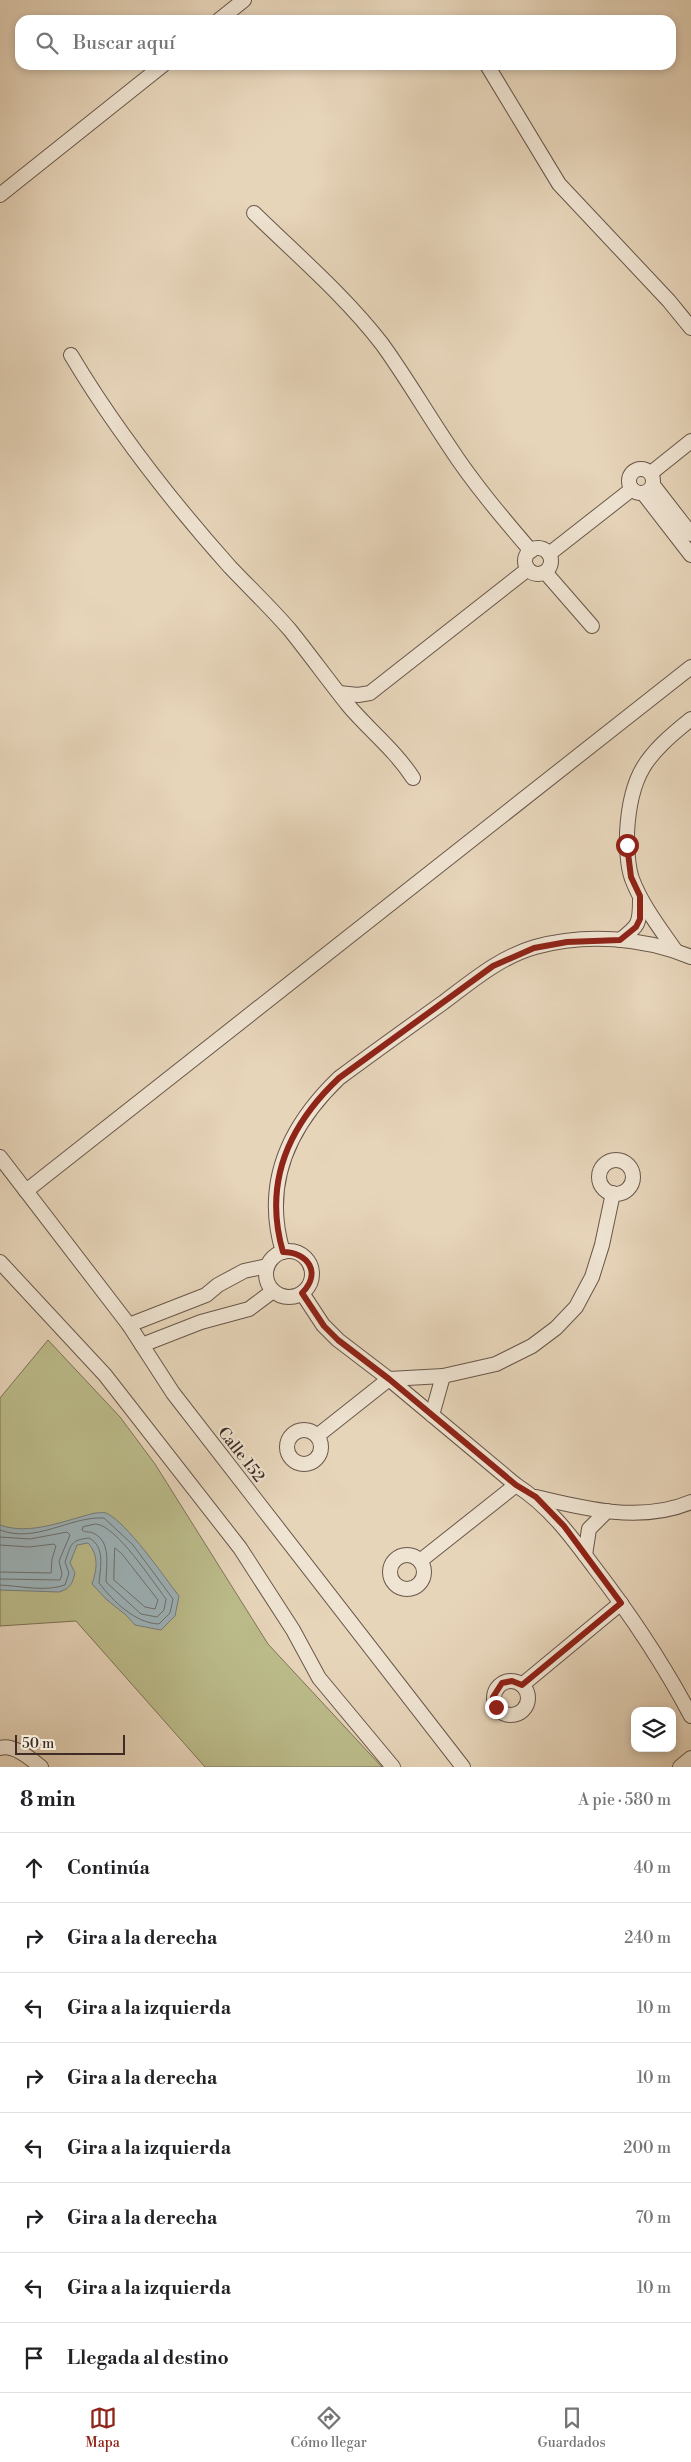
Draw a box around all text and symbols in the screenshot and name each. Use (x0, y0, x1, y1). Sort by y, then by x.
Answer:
search box (15, 15, 676, 70)
icon: search (33, 29, 61, 57)
text: Buscar aquí (73, 31, 175, 55)
route start (616, 834, 639, 857)
street label: Calle 152 (213, 1423, 269, 1486)
route end (485, 1696, 508, 1719)
map controls (631, 1707, 676, 1752)
button: layers (631, 1707, 676, 1752)
scale bar (15, 1732, 125, 1755)
text: 50 m (22, 1735, 54, 1753)
text: 8 min (20, 1787, 75, 1813)
text: A pie · 580 m (578, 1790, 671, 1810)
icon: ahead (20, 1854, 48, 1882)
text: Continúa (67, 1856, 150, 1880)
text: 40 m (634, 1858, 671, 1878)
icon: right (20, 1924, 48, 1952)
text: Gira a la derecha (67, 1926, 217, 1950)
text: 240 m (624, 1928, 671, 1948)
icon: left (20, 1994, 48, 2022)
text: Gira a la izquierda (67, 1996, 231, 2020)
text: 10 m (637, 1998, 671, 2018)
icon: right (20, 2064, 48, 2092)
text: Gira a la derecha (67, 2066, 217, 2090)
text: 10 m (637, 2068, 671, 2088)
icon: left (20, 2134, 48, 2162)
text: Gira a la izquierda (67, 2136, 231, 2160)
text: 200 m (623, 2138, 671, 2158)
icon: right (20, 2204, 48, 2232)
text: Gira a la derecha (67, 2206, 217, 2230)
text: 70 m (635, 2208, 671, 2228)
icon: left (20, 2274, 48, 2302)
text: Gira a la izquierda (67, 2276, 231, 2300)
text: 10 m (637, 2278, 671, 2298)
icon: arrive (20, 2344, 48, 2372)
text: Llegada al destino (67, 2346, 229, 2370)
tab: Mapa (85, 2404, 120, 2452)
tab: Cómo llegar (291, 2404, 367, 2452)
tab: Guardados (537, 2404, 606, 2452)

